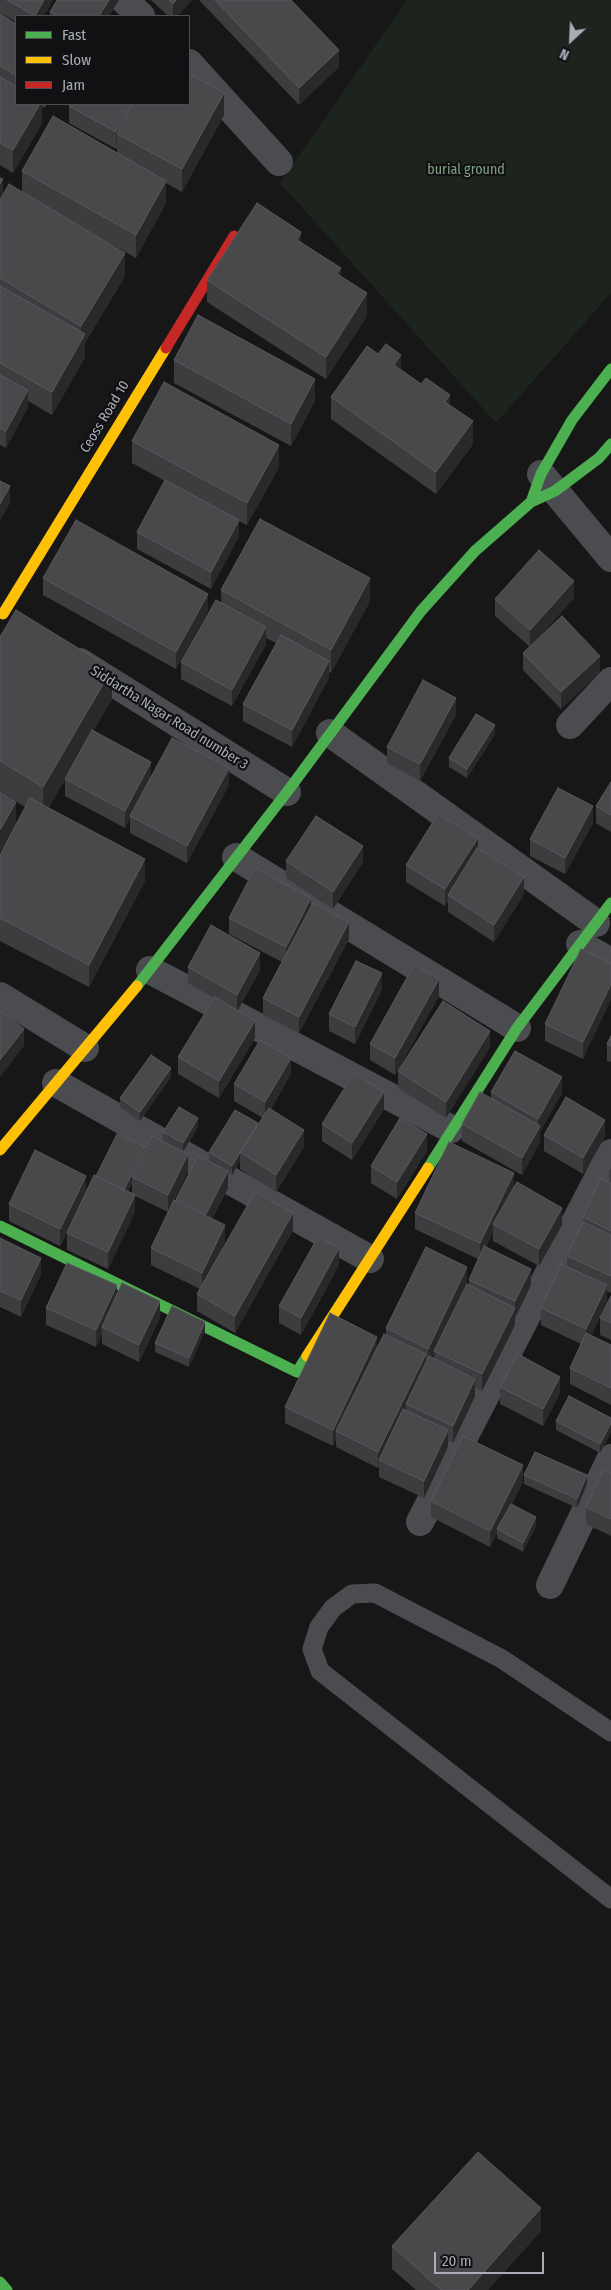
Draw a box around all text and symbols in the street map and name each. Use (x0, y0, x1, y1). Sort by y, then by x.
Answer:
legend (15, 15, 190, 105)
north arrow (546, 15, 596, 65)
text: Fast (62, 26, 86, 44)
text: N (557, 45, 572, 64)
text: Slow (62, 51, 91, 69)
text: Jam (62, 76, 85, 94)
park label: burial ground (427, 162, 505, 178)
street label: Ceoss Road 10 (77, 378, 133, 456)
street label: Siddartha Nagar Road number 3 (87, 663, 251, 773)
scale bar (436, 2242, 546, 2274)
text: 20 m (442, 2252, 472, 2270)

